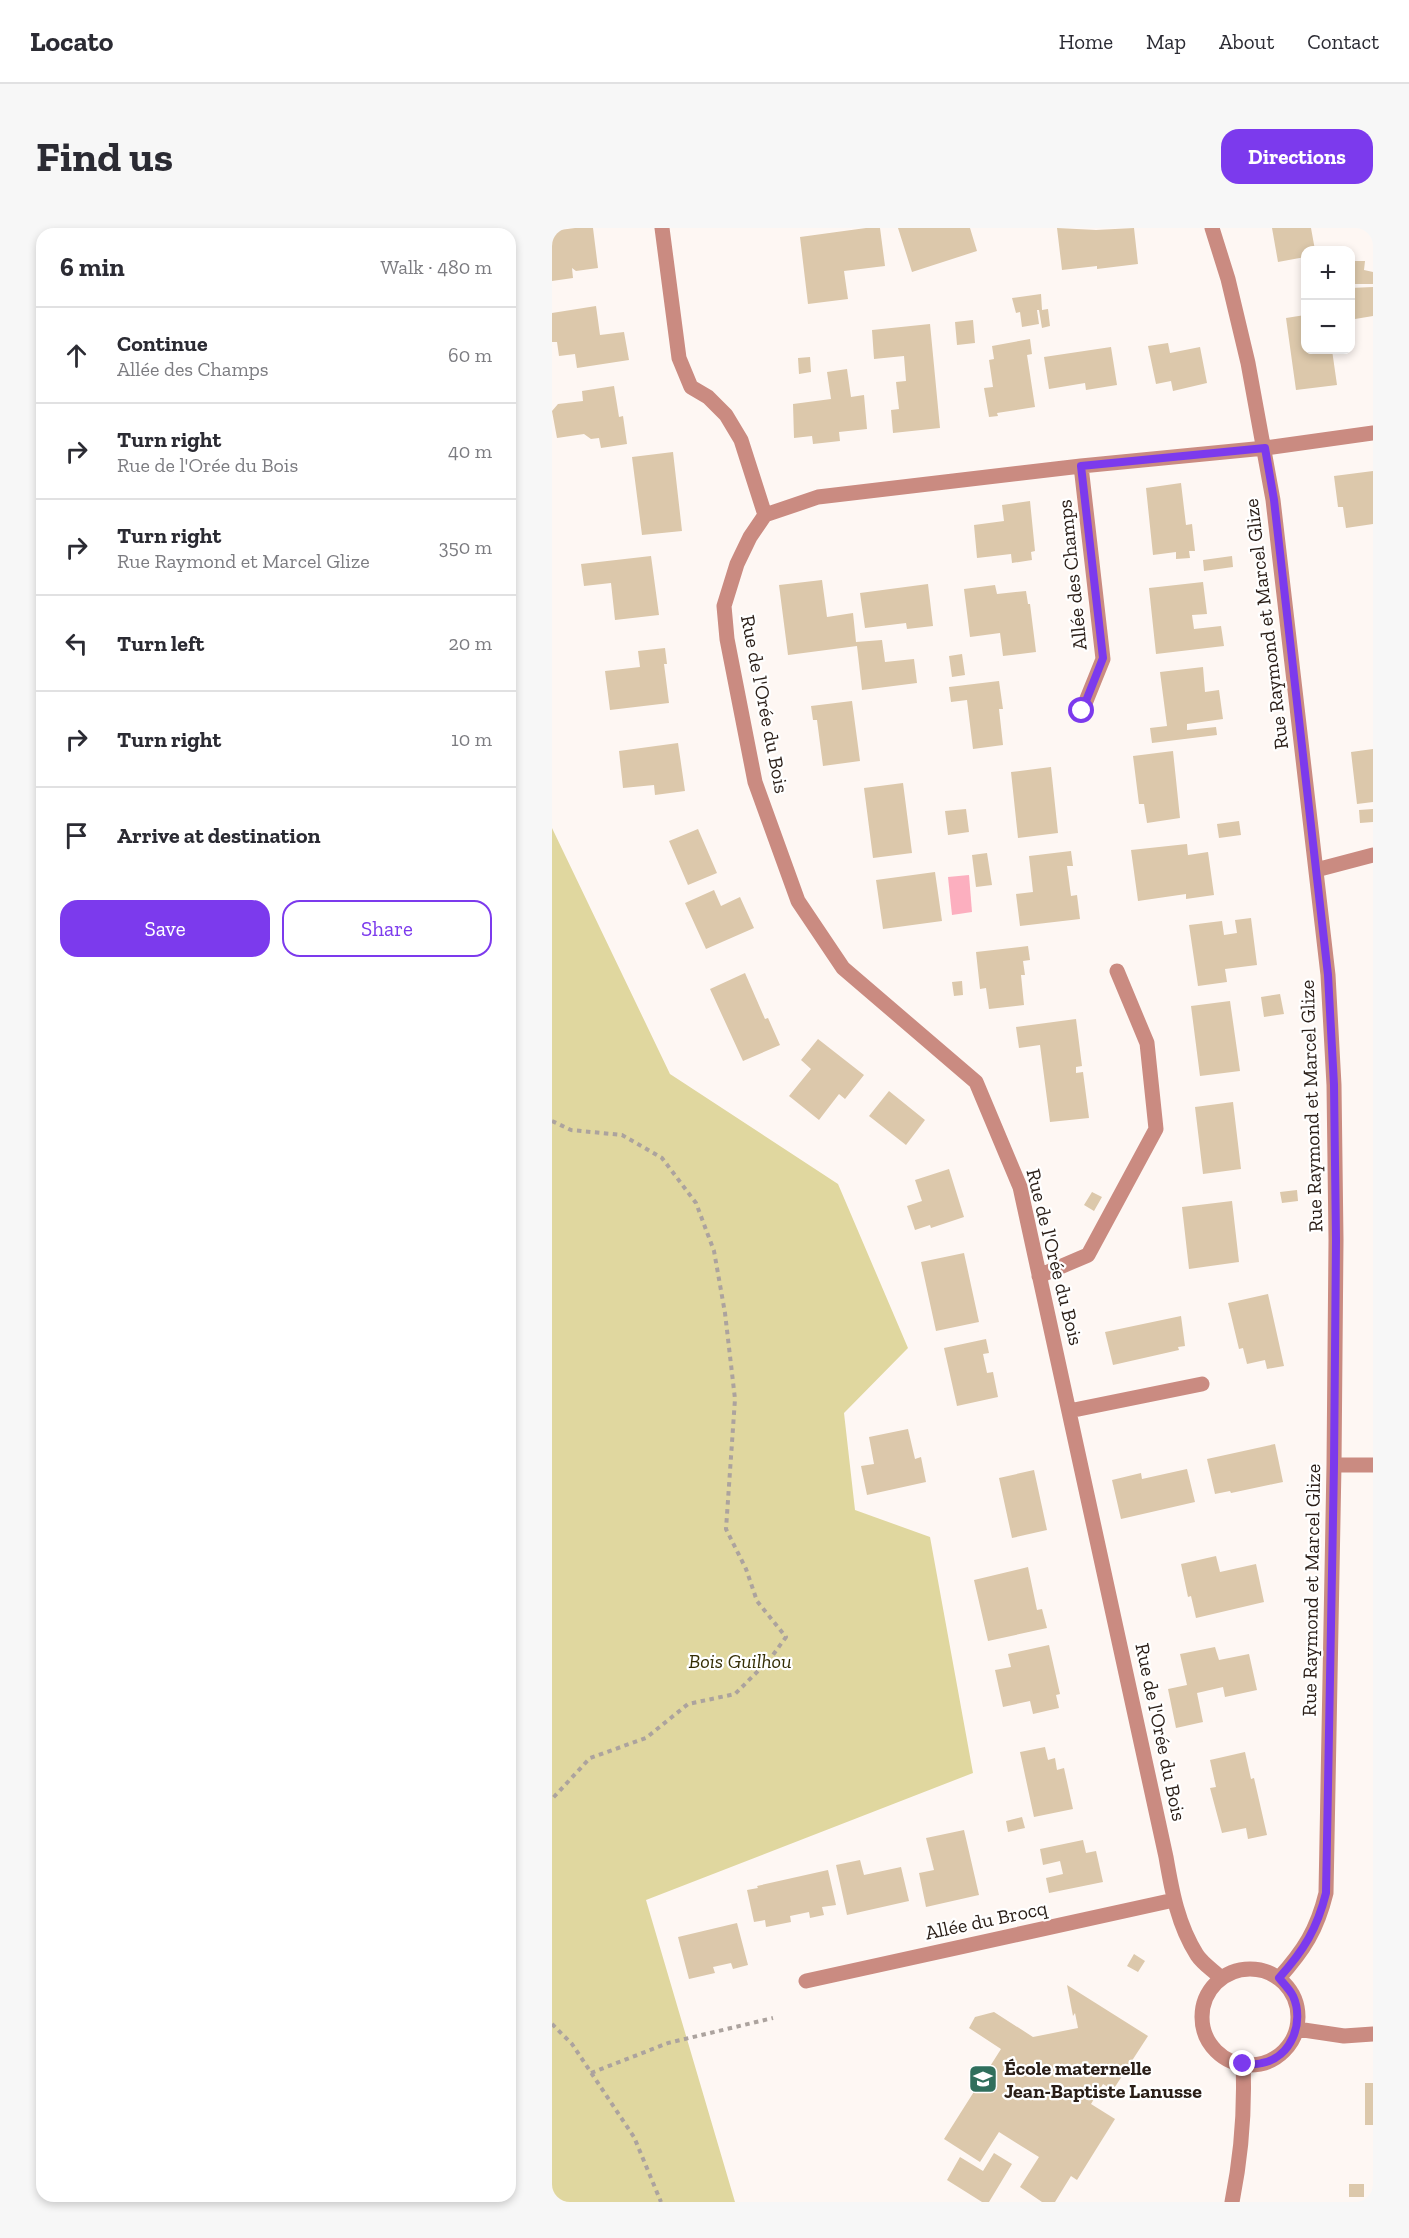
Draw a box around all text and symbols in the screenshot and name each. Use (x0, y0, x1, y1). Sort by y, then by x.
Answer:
text: Locato (30, 25, 113, 58)
text: Home (1059, 29, 1113, 54)
text: Map (1146, 29, 1186, 54)
text: About (1219, 29, 1274, 54)
text: Contact (1307, 29, 1379, 54)
button: Directions (1221, 129, 1373, 184)
text: Find us (36, 131, 173, 182)
map controls (1301, 246, 1355, 354)
button: + (1301, 246, 1355, 300)
text: 6 min (60, 251, 125, 283)
text: Walk · 480 m (381, 255, 492, 279)
button: − (1301, 300, 1355, 354)
text: Continue (117, 330, 208, 357)
icon: ahead (60, 339, 93, 372)
text: 60 m (448, 343, 492, 367)
text: Allée des Champs (117, 357, 268, 381)
text: Turn right (117, 426, 221, 453)
icon: right (60, 435, 93, 468)
text: 40 m (448, 439, 492, 463)
text: Rue de l'Orée du Bois (117, 453, 298, 477)
street label: Rue Raymond et Marcel Glize (1239, 497, 1293, 751)
street label: Allée des Champs (1052, 498, 1092, 652)
text: Turn right (117, 522, 221, 549)
icon: right (60, 531, 93, 564)
text: 350 m (439, 535, 492, 559)
text: Rue Raymond et Marcel Glize (117, 549, 370, 573)
street label: Rue de l'Orée du Bois (736, 613, 794, 795)
icon: left (60, 627, 93, 660)
text: Turn left (117, 630, 204, 657)
text: 20 m (448, 631, 492, 655)
route start (1068, 697, 1094, 723)
icon: right (60, 723, 93, 756)
text: Turn right (117, 726, 221, 753)
text: 10 m (451, 727, 492, 751)
icon: arrive (60, 819, 93, 852)
text: Arrive at destination (117, 822, 320, 849)
button: Save (60, 900, 270, 957)
button: Share (282, 900, 492, 957)
street label: Rue Raymond et Marcel Glize (1295, 979, 1327, 1233)
street label: Rue de l'Orée du Bois (1021, 1166, 1089, 1348)
street label: Rue Raymond et Marcel Glize (1297, 1464, 1325, 1716)
street label: Rue de l'Orée du Bois (1130, 1641, 1192, 1823)
park label: Bois Guilhou (688, 1649, 792, 1673)
street label: Allée du Brocq (923, 1895, 1050, 1945)
route end (1229, 2050, 1255, 2076)
place label: École maternelle Jean-Baptiste Lanusse (1004, 2056, 1202, 2103)
school or university icon: École maternelle Jean-Baptiste Lanusse (967, 2063, 999, 2095)

